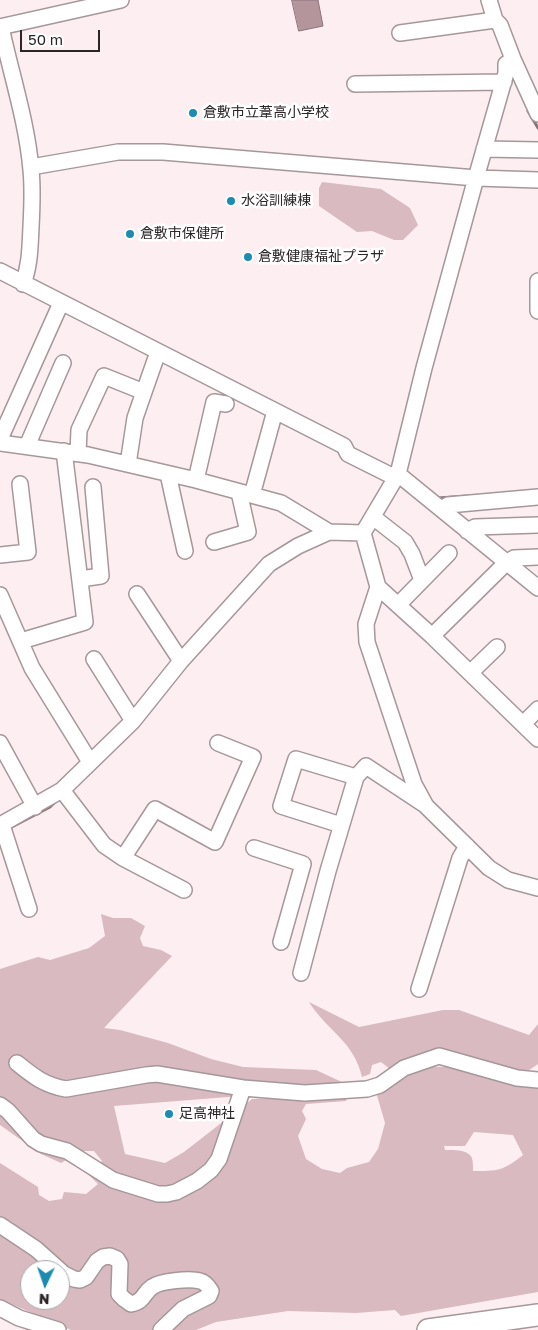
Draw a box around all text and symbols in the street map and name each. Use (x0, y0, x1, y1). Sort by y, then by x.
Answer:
scale bar (22, 20, 102, 52)
text: 50 m (28, 30, 63, 48)
place label: 倉敷市立葦高小学校 (203, 105, 329, 121)
marker: 倉敷市立葦高小学校 (187, 107, 199, 119)
place label: 水浴訓練棟 (241, 193, 311, 209)
marker: 水浴訓練棟 (225, 195, 237, 207)
place label: 倉敷市保健所 (140, 226, 224, 242)
marker: 倉敷市保健所 (124, 228, 136, 240)
place label: 倉敷健康福祉プラザ (258, 249, 384, 265)
marker: 倉敷健康福祉プラザ (242, 251, 254, 263)
place label: 足高神社 (179, 1106, 235, 1122)
marker: 足高神社 (163, 1108, 175, 1120)
north arrow (20, 1260, 70, 1310)
text: N (38, 1291, 50, 1308)

